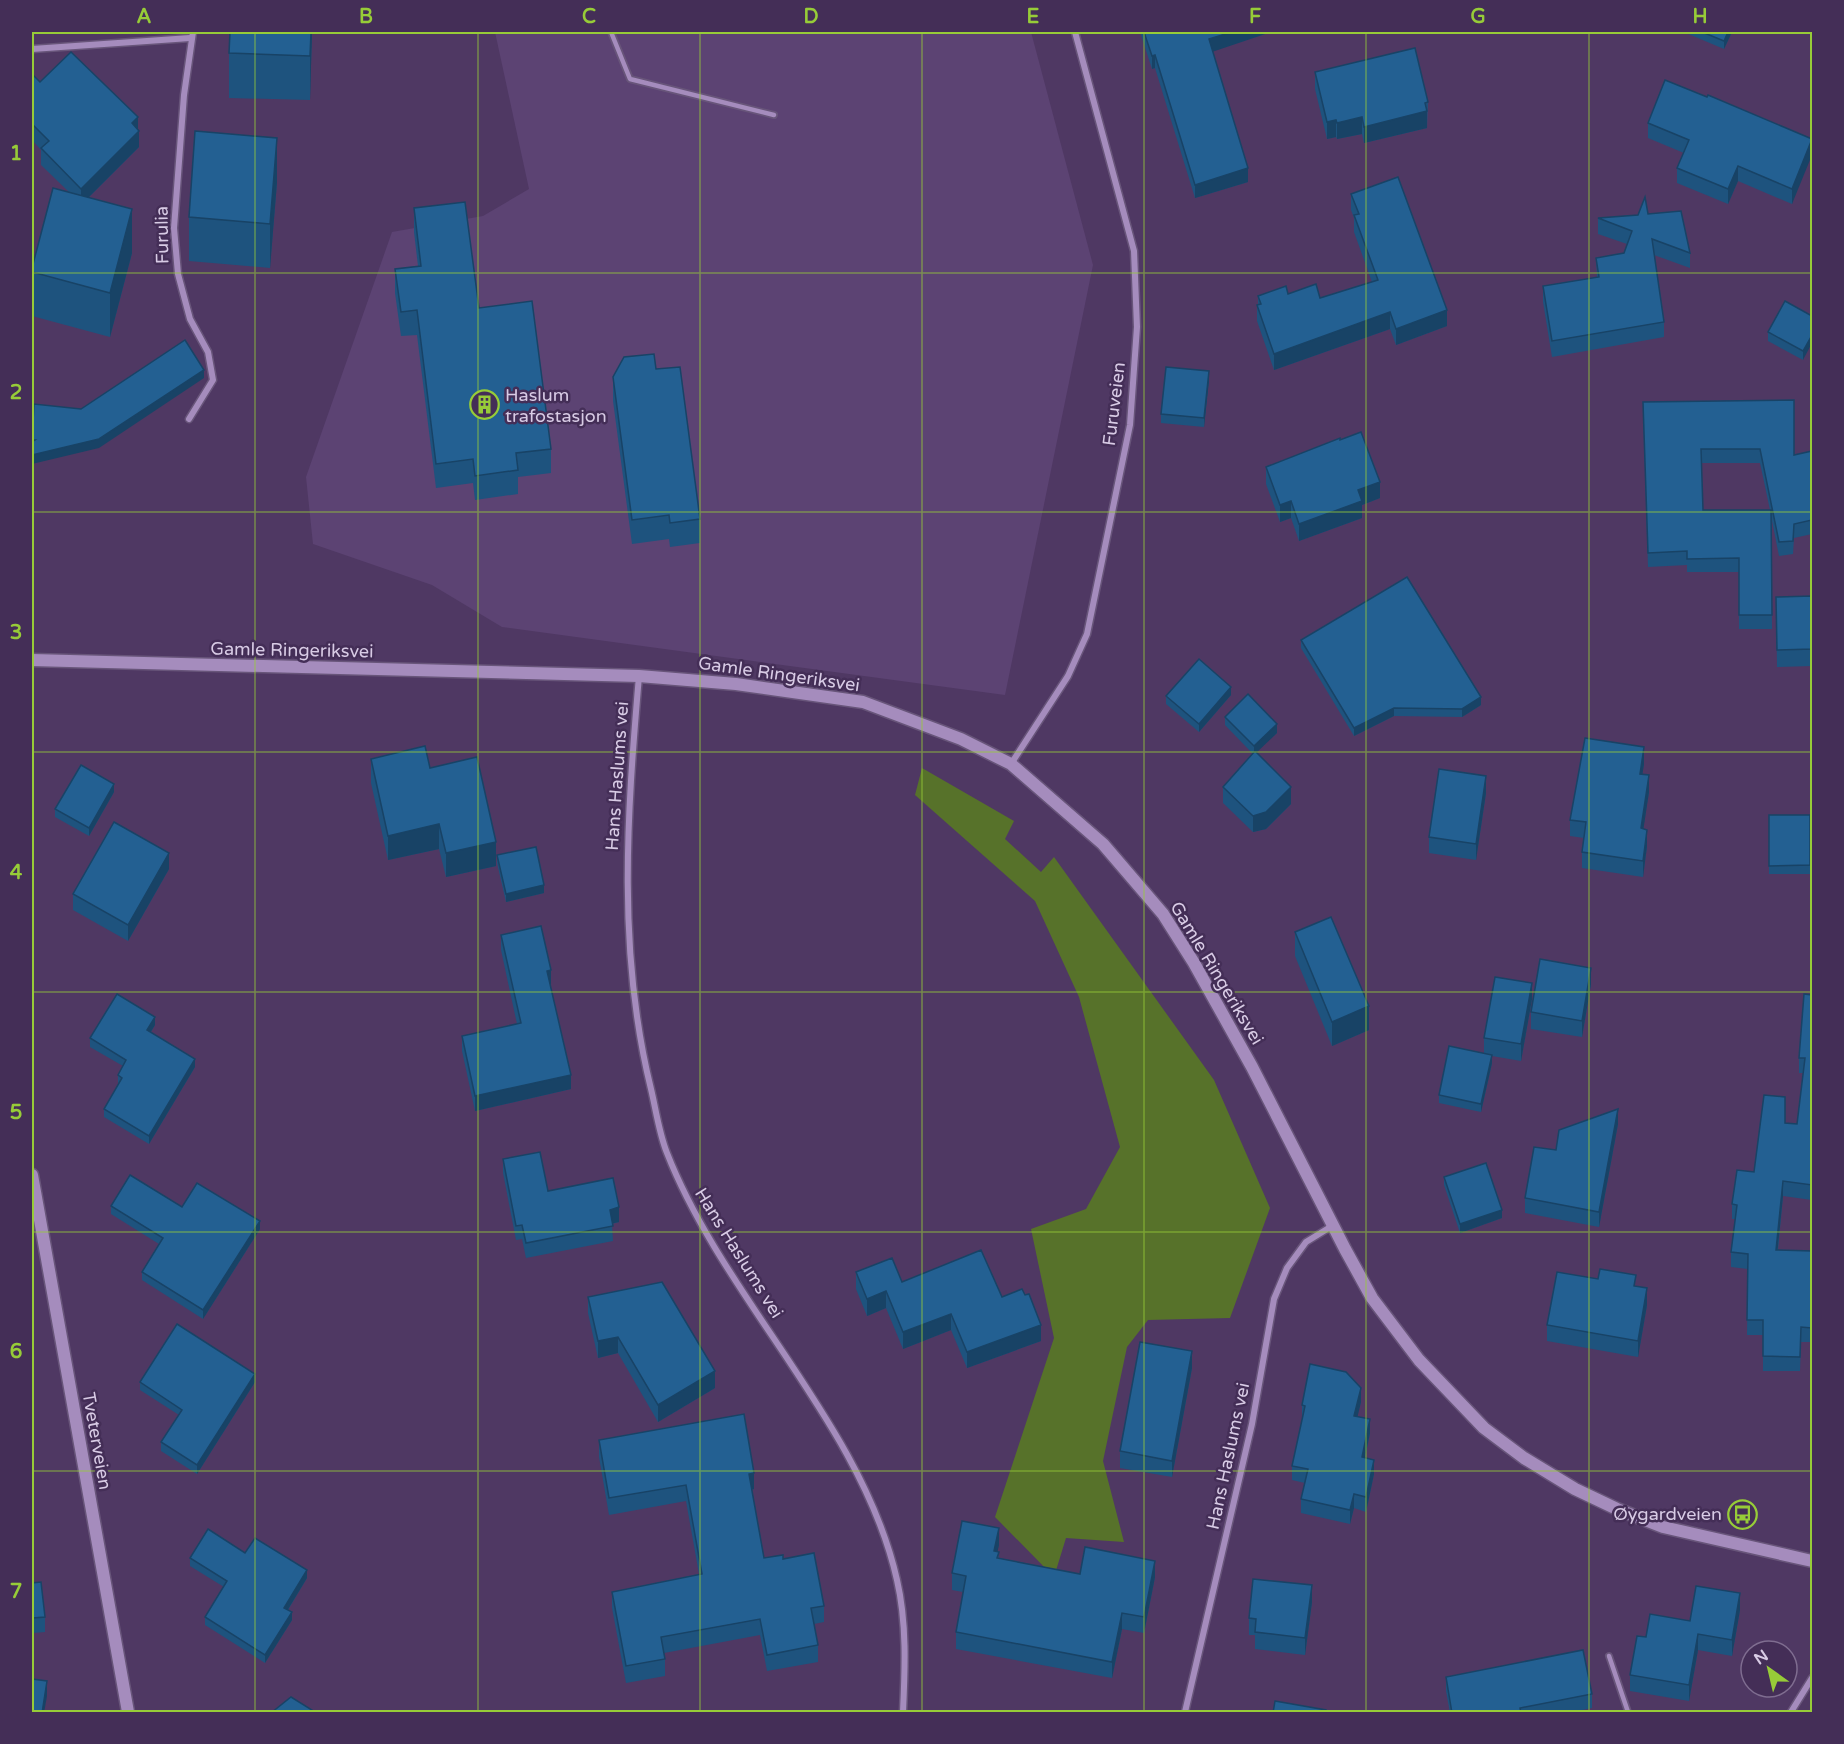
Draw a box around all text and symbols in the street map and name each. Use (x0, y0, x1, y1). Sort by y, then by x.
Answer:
text: A (137, 5, 152, 29)
text: B (359, 5, 373, 29)
text: C (582, 5, 596, 29)
text: D (803, 5, 819, 29)
text: E (1027, 5, 1040, 29)
text: F (1249, 5, 1261, 29)
text: G (1470, 5, 1486, 29)
text: H (1692, 5, 1708, 29)
text: 1 (10, 142, 22, 166)
street label: Furulia (150, 206, 174, 264)
street label: Furuveien (1098, 361, 1130, 447)
text: 2 (10, 381, 22, 405)
place label: Haslum trafostasjon (505, 384, 607, 427)
building icon: Haslum trafostasjon (468, 389, 500, 421)
text: 3 (10, 621, 22, 645)
street label: Gamle Ringeriksvei (210, 638, 374, 662)
street label: Gamle Ringeriksvei (697, 652, 861, 696)
street label: Hans Haslums vei (601, 701, 633, 851)
text: 4 (10, 861, 23, 885)
street label: Gamle Ringeriksvei (1166, 897, 1268, 1049)
text: 5 (10, 1101, 22, 1125)
street label: Hans Haslums vei (690, 1184, 788, 1322)
text: 6 (10, 1340, 22, 1364)
street label: Hans Haslums vei (1202, 1380, 1254, 1532)
street label: Tveterveien (78, 1391, 116, 1491)
bus stop icon: Øygardveien (1727, 1498, 1759, 1530)
place label: Øygardveien (1613, 1503, 1722, 1525)
text: 7 (10, 1580, 22, 1604)
north arrow (1739, 1639, 1799, 1699)
text: N (1750, 1646, 1772, 1669)

